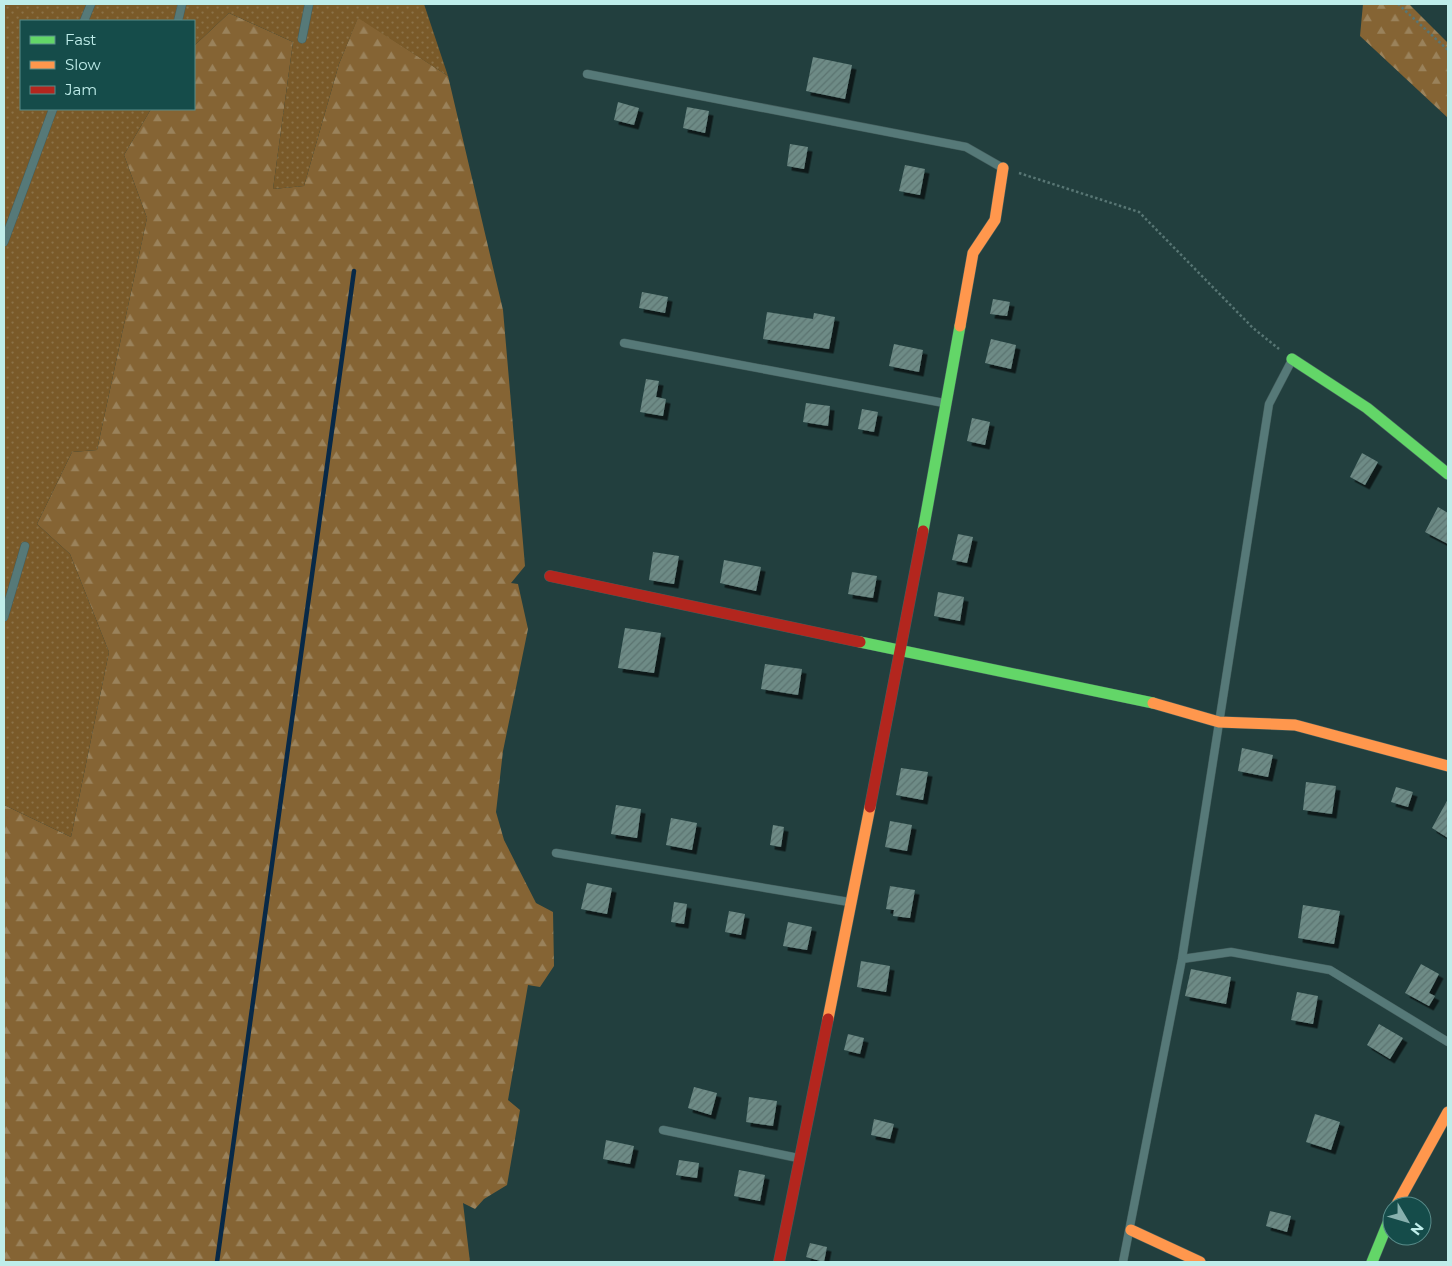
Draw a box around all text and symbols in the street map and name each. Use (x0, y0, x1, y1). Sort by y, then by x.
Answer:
legend (20, 20, 195, 110)
text: Fast (65, 30, 96, 49)
text: Slow (65, 55, 101, 74)
text: Jam (64, 80, 97, 99)
north arrow (1382, 1196, 1432, 1246)
text: N (1407, 1219, 1428, 1239)

